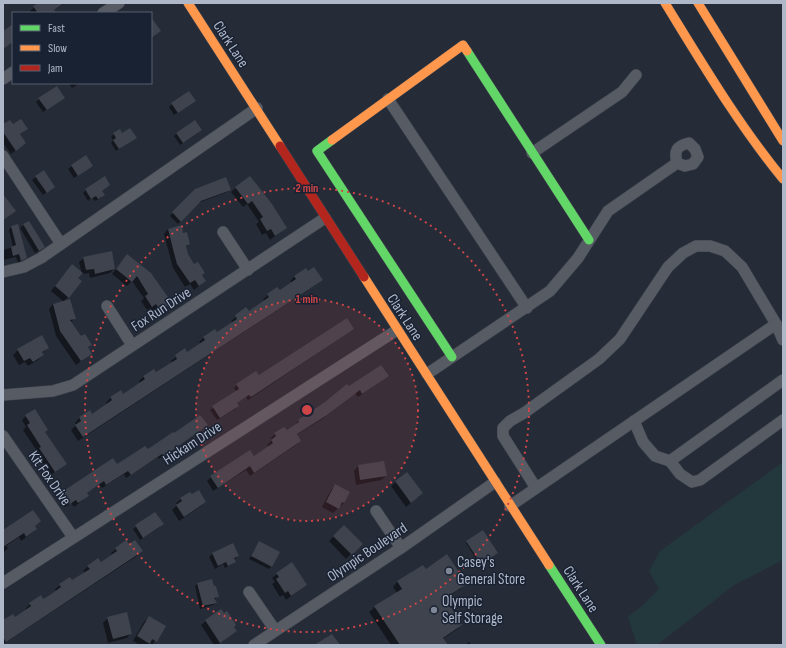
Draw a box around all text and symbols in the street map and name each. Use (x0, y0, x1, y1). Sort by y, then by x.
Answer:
legend (12, 12, 152, 84)
street label: Clark Lane (208, 17, 253, 71)
text: Fast (48, 21, 65, 36)
text: Slow (48, 41, 67, 56)
text: Jam (47, 61, 63, 76)
text: 2 min (296, 181, 318, 196)
street label: Fox Run Drive (128, 283, 195, 336)
street label: Clark Lane (382, 290, 427, 344)
text: 1 min (296, 292, 318, 307)
centre of rings (300, 403, 314, 417)
street label: Hickam Drive (159, 417, 225, 469)
street label: Kit Fox Drive (24, 447, 75, 509)
street label: Olympic Boulevard (324, 519, 411, 586)
place label: Casey's General Store (457, 553, 525, 589)
street label: Clark Lane (558, 562, 603, 616)
marker: Casey's General Store (444, 566, 454, 576)
place label: Olympic Self Storage (442, 592, 503, 628)
marker: Olympic Self Storage (429, 605, 439, 615)

